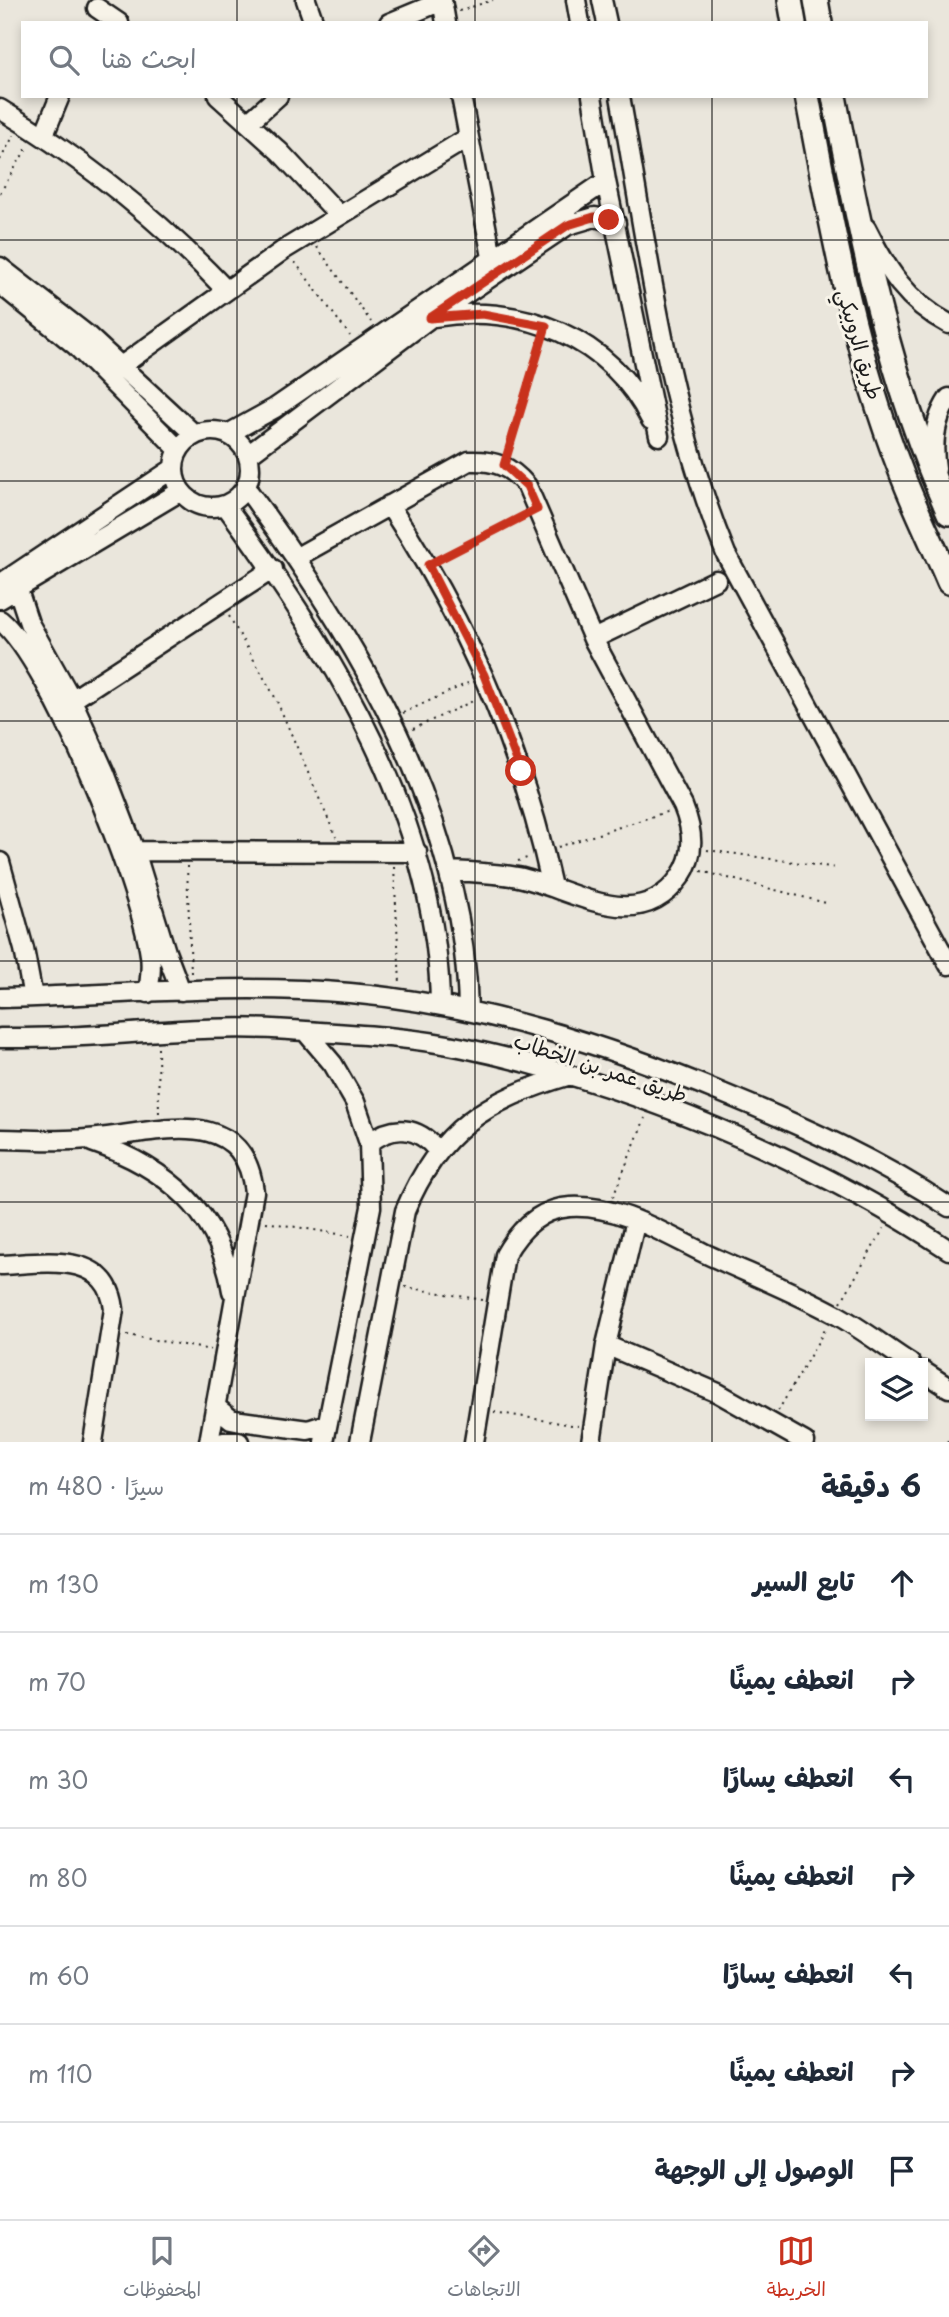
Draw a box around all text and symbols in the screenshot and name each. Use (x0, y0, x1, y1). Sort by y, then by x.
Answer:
search box (21, 21, 928, 98)
text: ابحث هنا (101, 38, 196, 77)
icon: search (45, 41, 83, 79)
route end (593, 204, 624, 235)
street label: طريق الروبيكي (825, 285, 892, 405)
route start (505, 755, 536, 786)
street label: طريق عمر بن الخطاب (510, 1023, 692, 1109)
map controls (865, 1358, 928, 1421)
button: layers (865, 1358, 928, 1421)
text: 6 دقيقة (821, 1462, 921, 1507)
text: سيرًا · 480 m (28, 1468, 164, 1503)
text: تابع السير (753, 1561, 854, 1600)
icon: ahead (883, 1564, 921, 1602)
text: 130 m (28, 1566, 99, 1601)
text: انعطف يمينًا (730, 1659, 854, 1698)
icon: right (883, 1662, 921, 1700)
text: 70 m (28, 1664, 86, 1699)
text: انعطف يسارًا (723, 1757, 854, 1796)
icon: left (883, 1760, 921, 1798)
text: 30 m (28, 1762, 88, 1797)
text: انعطف يمينًا (730, 1855, 854, 1894)
icon: right (883, 1858, 921, 1896)
text: 80 m (28, 1860, 88, 1895)
text: انعطف يسارًا (723, 1953, 854, 1992)
icon: left (883, 1956, 921, 1994)
text: 60 m (28, 1958, 89, 1993)
text: انعطف يمينًا (730, 2051, 854, 2090)
icon: right (883, 2054, 921, 2092)
text: 110 m (28, 2056, 93, 2091)
text: الوصول إلى الوجهة (655, 2149, 854, 2188)
icon: arrive (883, 2152, 921, 2190)
tab: المحفوظات (123, 2232, 201, 2306)
tab: الاتجاهات (447, 2232, 521, 2306)
tab: الخريطة (767, 2232, 826, 2306)

